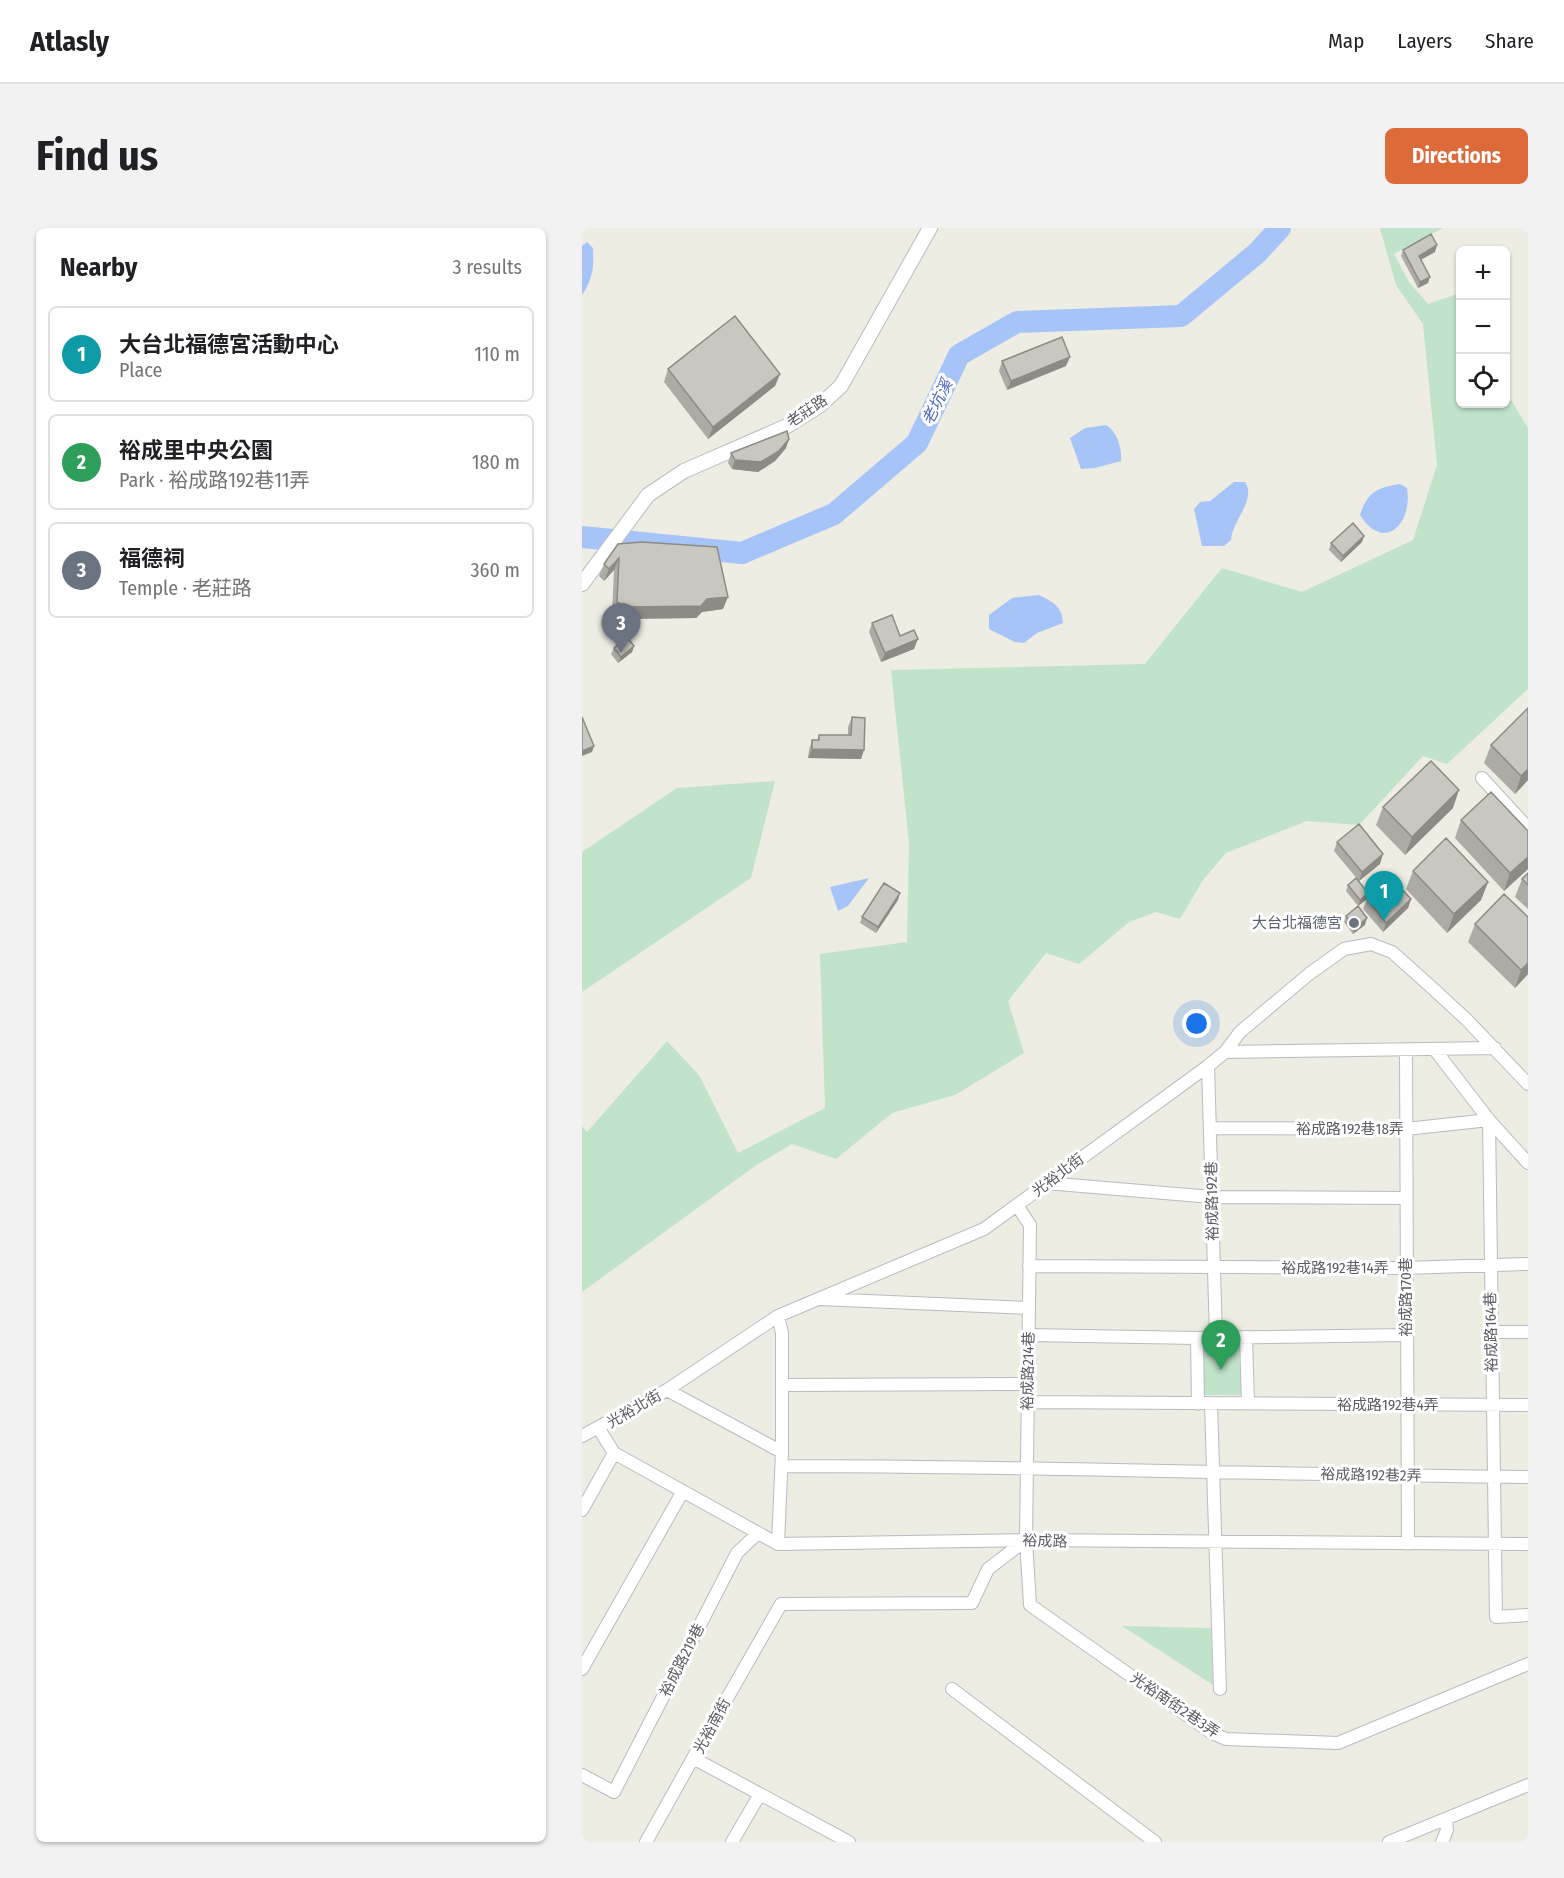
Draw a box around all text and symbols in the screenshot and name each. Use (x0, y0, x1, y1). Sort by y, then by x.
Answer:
text: Atlasly (30, 25, 109, 58)
text: Map (1328, 28, 1364, 54)
text: Layers (1397, 28, 1452, 54)
text: Share (1485, 28, 1534, 54)
button: Directions (1385, 128, 1528, 184)
text: Find us (36, 131, 158, 181)
map controls (1456, 246, 1510, 408)
button: + (1456, 246, 1510, 300)
text: Nearby (60, 252, 137, 283)
text: 3 results (453, 255, 522, 279)
button: − (1456, 300, 1510, 354)
text: 大台北福德宮活動中心 (119, 331, 339, 358)
text: 1 (77, 342, 86, 366)
text: 110 m (474, 342, 520, 366)
button: locate (1456, 354, 1510, 408)
text: Place (119, 358, 162, 382)
water label: 老坑溪 (918, 374, 957, 428)
street label: 老莊路 (783, 391, 831, 431)
text: 裕成里中央公園 (119, 437, 273, 464)
text: 2 (77, 450, 86, 474)
text: 180 m (472, 450, 520, 474)
text: Park · 裕成路192巷11弄 (119, 468, 309, 492)
text: 福德祠 (119, 545, 185, 572)
text: 3 (77, 558, 86, 582)
text: 360 m (471, 558, 520, 582)
text: Temple · 老莊路 (119, 576, 252, 600)
pin: 3 (602, 604, 640, 653)
pin: 1 (1364, 872, 1404, 921)
place label: 大台北福德宮 (1252, 914, 1342, 932)
marker: 大台北福德宮 (1347, 916, 1361, 930)
your location (1182, 1009, 1211, 1038)
street label: 裕成路192巷18弄 (1296, 1120, 1404, 1138)
street label: 光裕北街 (1029, 1150, 1087, 1200)
street label: 裕成路192巷 (1202, 1161, 1222, 1241)
street label: 裕成路170巷 (1397, 1257, 1415, 1337)
street label: 裕成路192巷14弄 (1281, 1259, 1389, 1277)
street label: 裕成路164巷 (1481, 1292, 1501, 1372)
pin: 2 (1202, 1320, 1240, 1370)
street label: 裕成路214巷 (1018, 1331, 1038, 1411)
street label: 光裕北街 (604, 1386, 664, 1432)
street label: 裕成路192巷4弄 (1337, 1396, 1439, 1414)
street label: 裕成路192巷2弄 (1320, 1465, 1422, 1485)
street label: 裕成路 (1022, 1531, 1068, 1551)
street label: 裕成路219巷 (656, 1621, 708, 1699)
street label: 光裕南街2巷3弄 (1127, 1669, 1223, 1741)
street label: 光裕南街 (690, 1695, 734, 1757)

